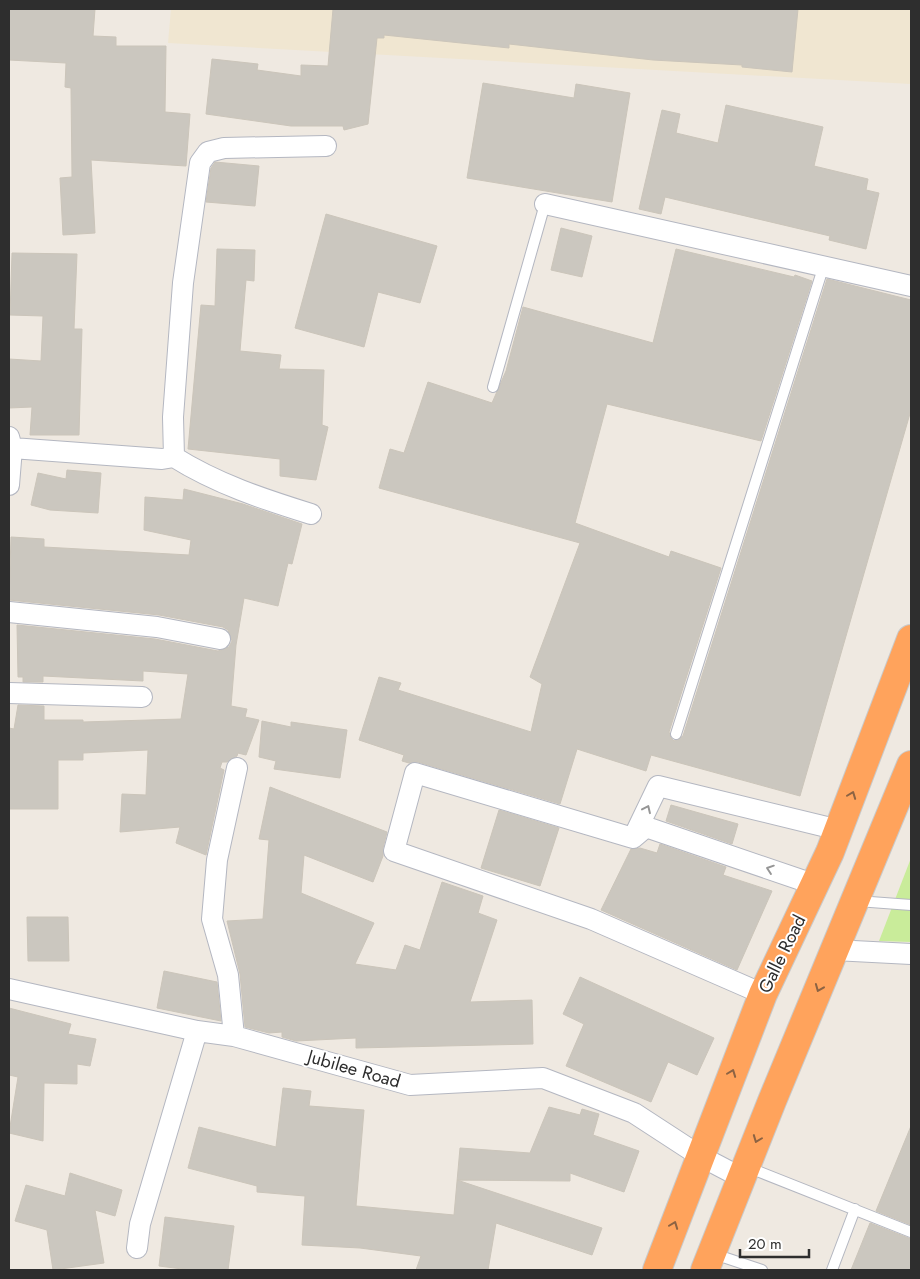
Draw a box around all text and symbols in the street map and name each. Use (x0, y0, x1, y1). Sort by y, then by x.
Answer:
one-way arrow (846, 792, 856, 800)
one-way arrow (641, 805, 652, 814)
one-way arrow (766, 865, 774, 875)
street label: Galle Road (752, 910, 812, 998)
one-way arrow (814, 983, 825, 992)
street label: Jubilee Road (303, 1043, 404, 1095)
one-way arrow (726, 1069, 736, 1078)
one-way arrow (753, 1134, 763, 1142)
one-way arrow (668, 1221, 678, 1230)
scale bar (740, 1226, 809, 1258)
text: 20 m (748, 1233, 782, 1255)

